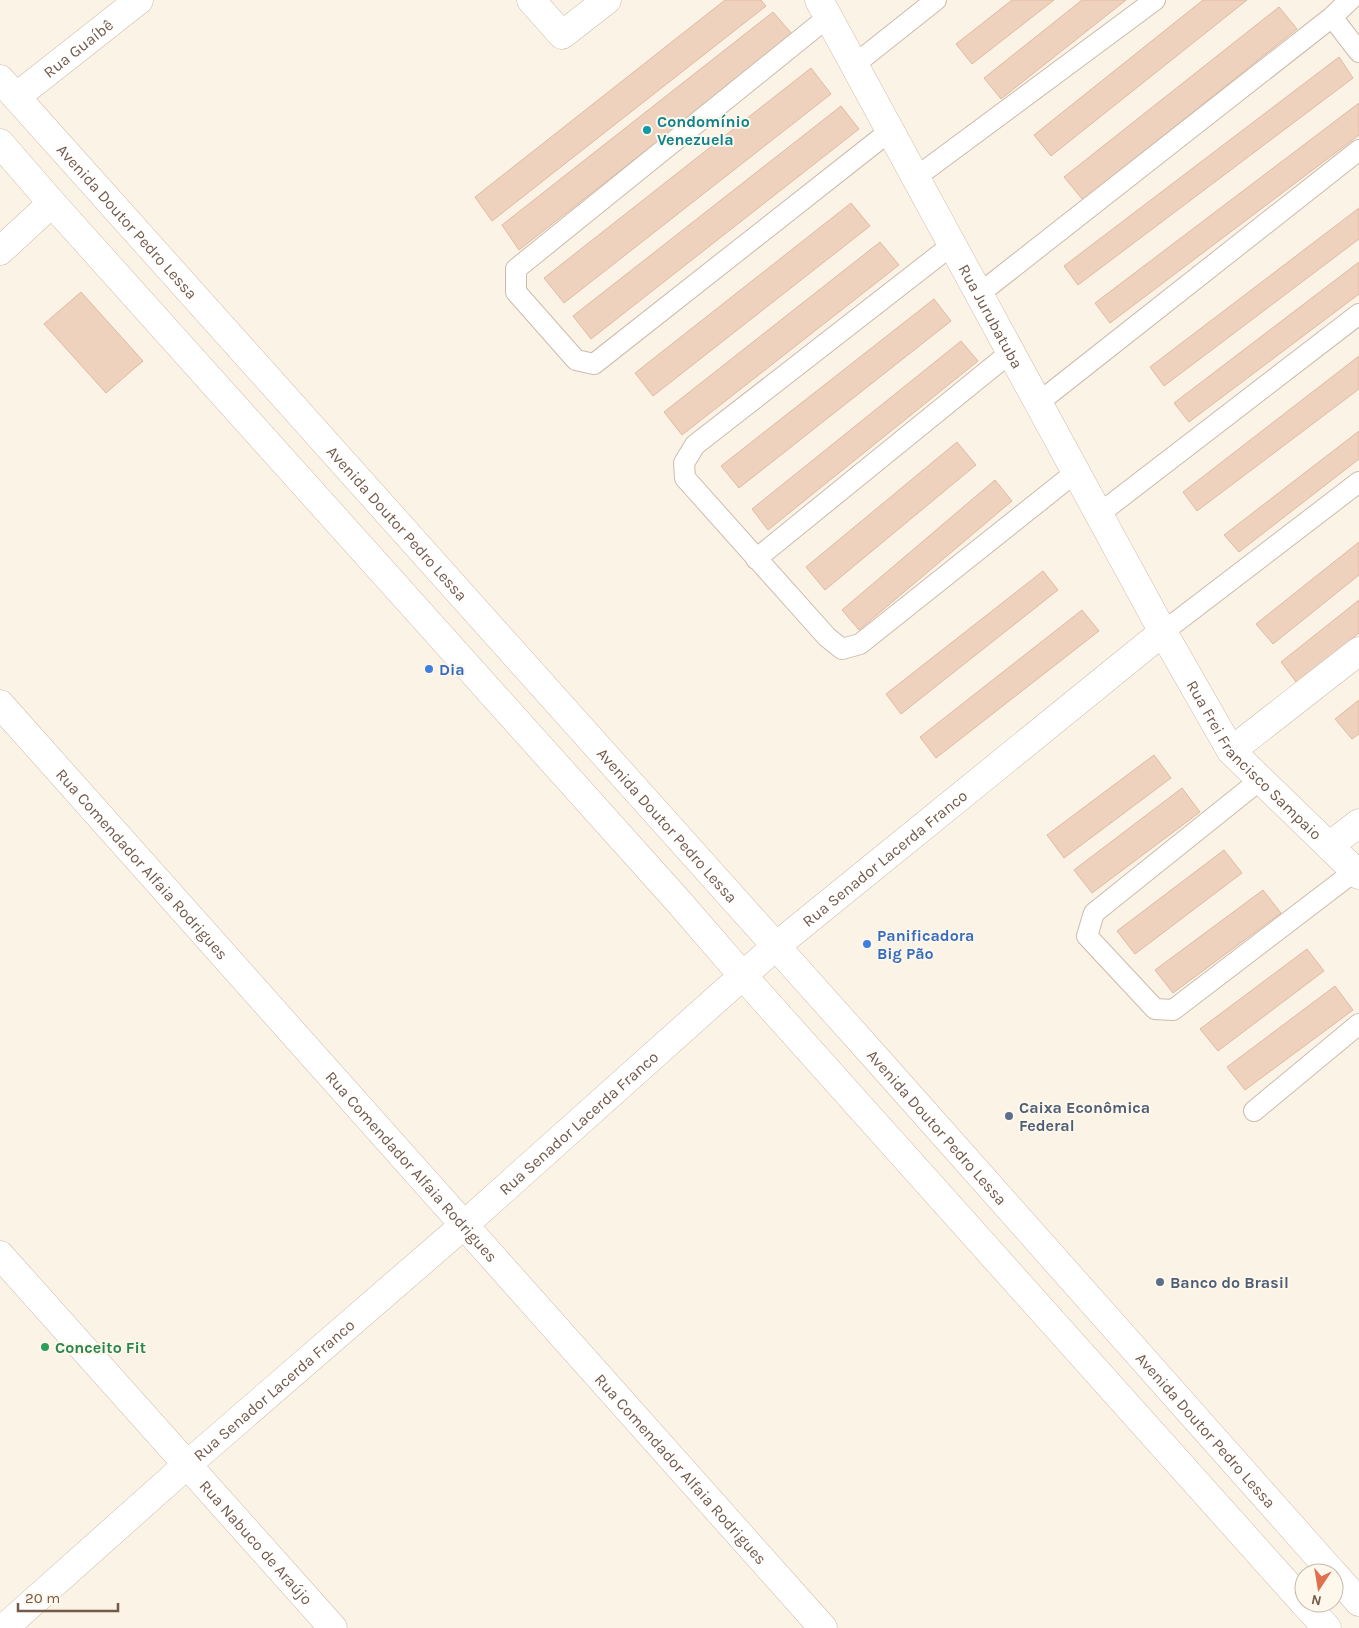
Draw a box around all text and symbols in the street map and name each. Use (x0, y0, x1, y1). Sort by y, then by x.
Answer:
street label: Rua Guaíbê (39, 15, 117, 81)
place label: Condomínio Venezuela (657, 112, 750, 149)
marker: Condomínio Venezuela (641, 124, 653, 136)
street label: Avenida Doutor Pedro Lessa (53, 140, 202, 303)
street label: Rua Jurubatuba (955, 261, 1027, 372)
street label: Avenida Doutor Pedro Lessa (323, 442, 472, 605)
place label: Dia (439, 660, 465, 679)
marker: Dia (423, 663, 435, 675)
street label: Rua Frei Francisco Sampaio (1183, 677, 1326, 843)
street label: Avenida Doutor Pedro Lessa (593, 744, 742, 906)
street label: Rua Comendador Alfaia Rodrigues (52, 764, 232, 963)
street label: Rua Senador Lacerda Franco (798, 785, 971, 930)
place label: Panificadora Big Pão (877, 926, 974, 963)
marker: Panificadora Big Pão (861, 938, 873, 950)
street label: Avenida Doutor Pedro Lessa (863, 1045, 1011, 1209)
street label: Rua Senador Lacerda Franco (495, 1047, 662, 1199)
street label: Rua Comendador Alfaia Rodrigues (322, 1067, 502, 1266)
place label: Caixa Econômica Federal (1019, 1098, 1150, 1135)
marker: Caixa Econômica Federal (1003, 1110, 1015, 1122)
place label: Banco do Brasil (1170, 1273, 1289, 1292)
marker: Banco do Brasil (1154, 1276, 1166, 1288)
street label: Rua Senador Lacerda Franco (189, 1315, 358, 1465)
place label: Conceito Fit (55, 1338, 146, 1357)
marker: Conceito Fit (39, 1341, 51, 1353)
street label: Avenida Doutor Pedro Lessa (1132, 1348, 1280, 1512)
street label: Rua Comendador Alfaia Rodrigues (591, 1369, 771, 1568)
street label: Rua Nabuco de Araújo (196, 1476, 317, 1608)
north arrow (1294, 1563, 1344, 1613)
scale bar (18, 1580, 118, 1612)
text: 20 m (25, 1589, 60, 1607)
text: N (1310, 1591, 1323, 1610)

